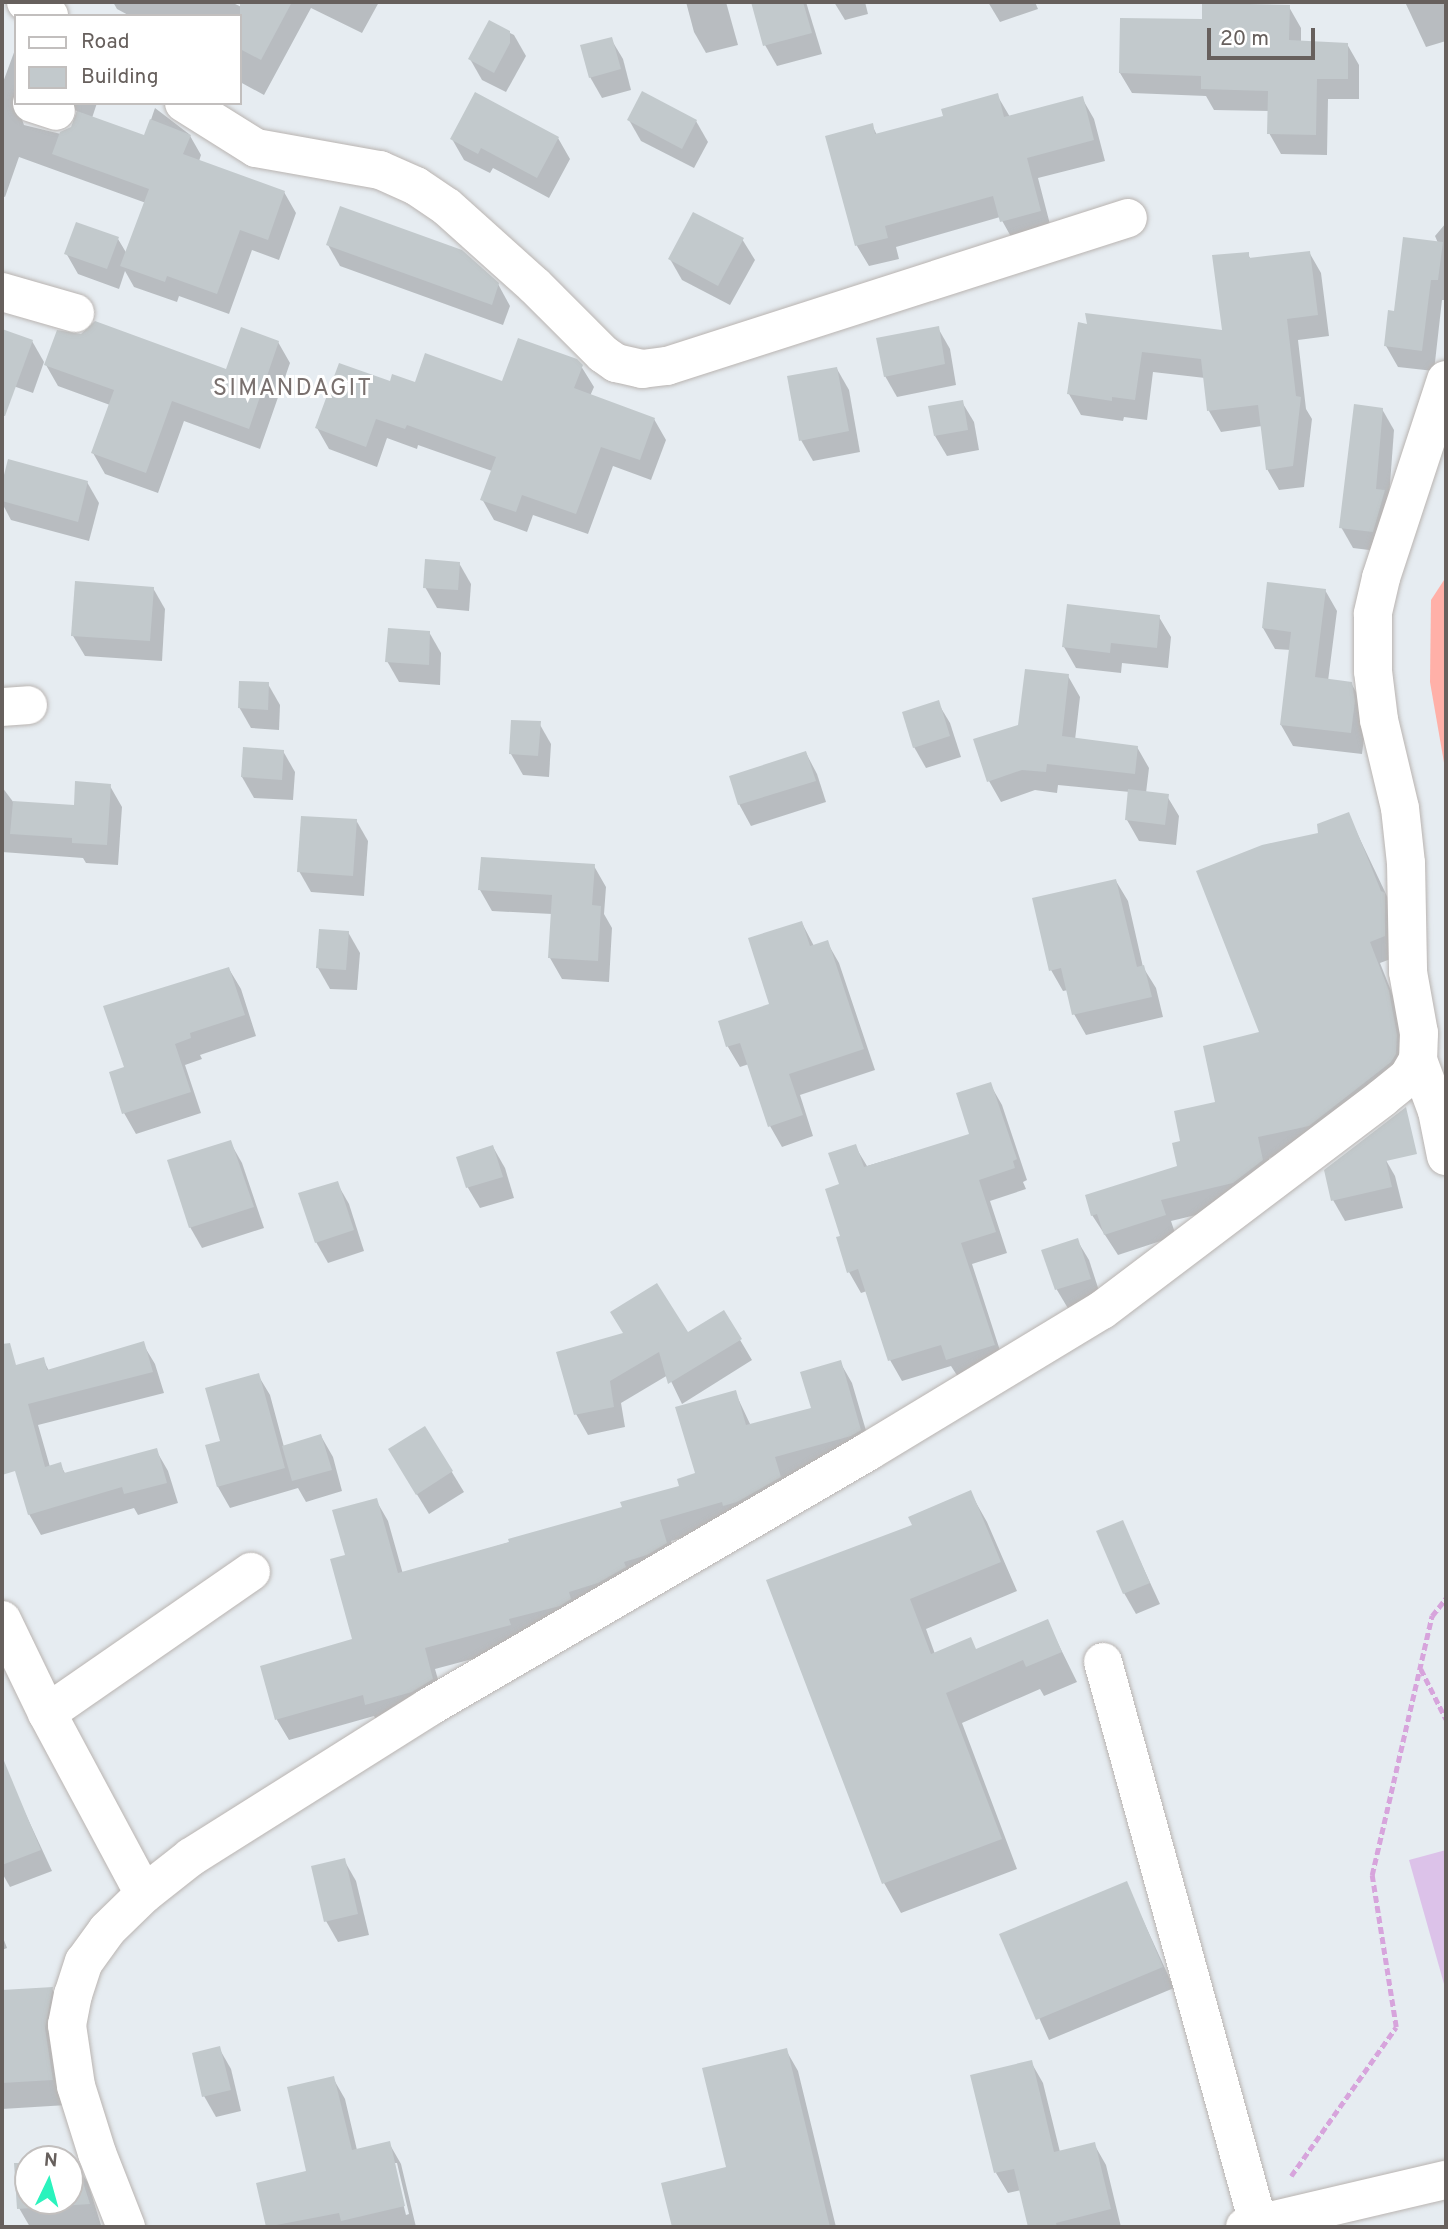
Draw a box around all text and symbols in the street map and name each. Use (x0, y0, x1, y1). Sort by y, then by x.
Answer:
legend (14, 14, 242, 105)
scale bar (1210, 14, 1318, 58)
text: 20 m (1220, 26, 1269, 53)
text: Road (81, 29, 130, 56)
text: Building (81, 64, 159, 91)
district label: SIMANDAGIT (214, 376, 372, 404)
north arrow (14, 2145, 84, 2215)
text: N (43, 2149, 59, 2174)

